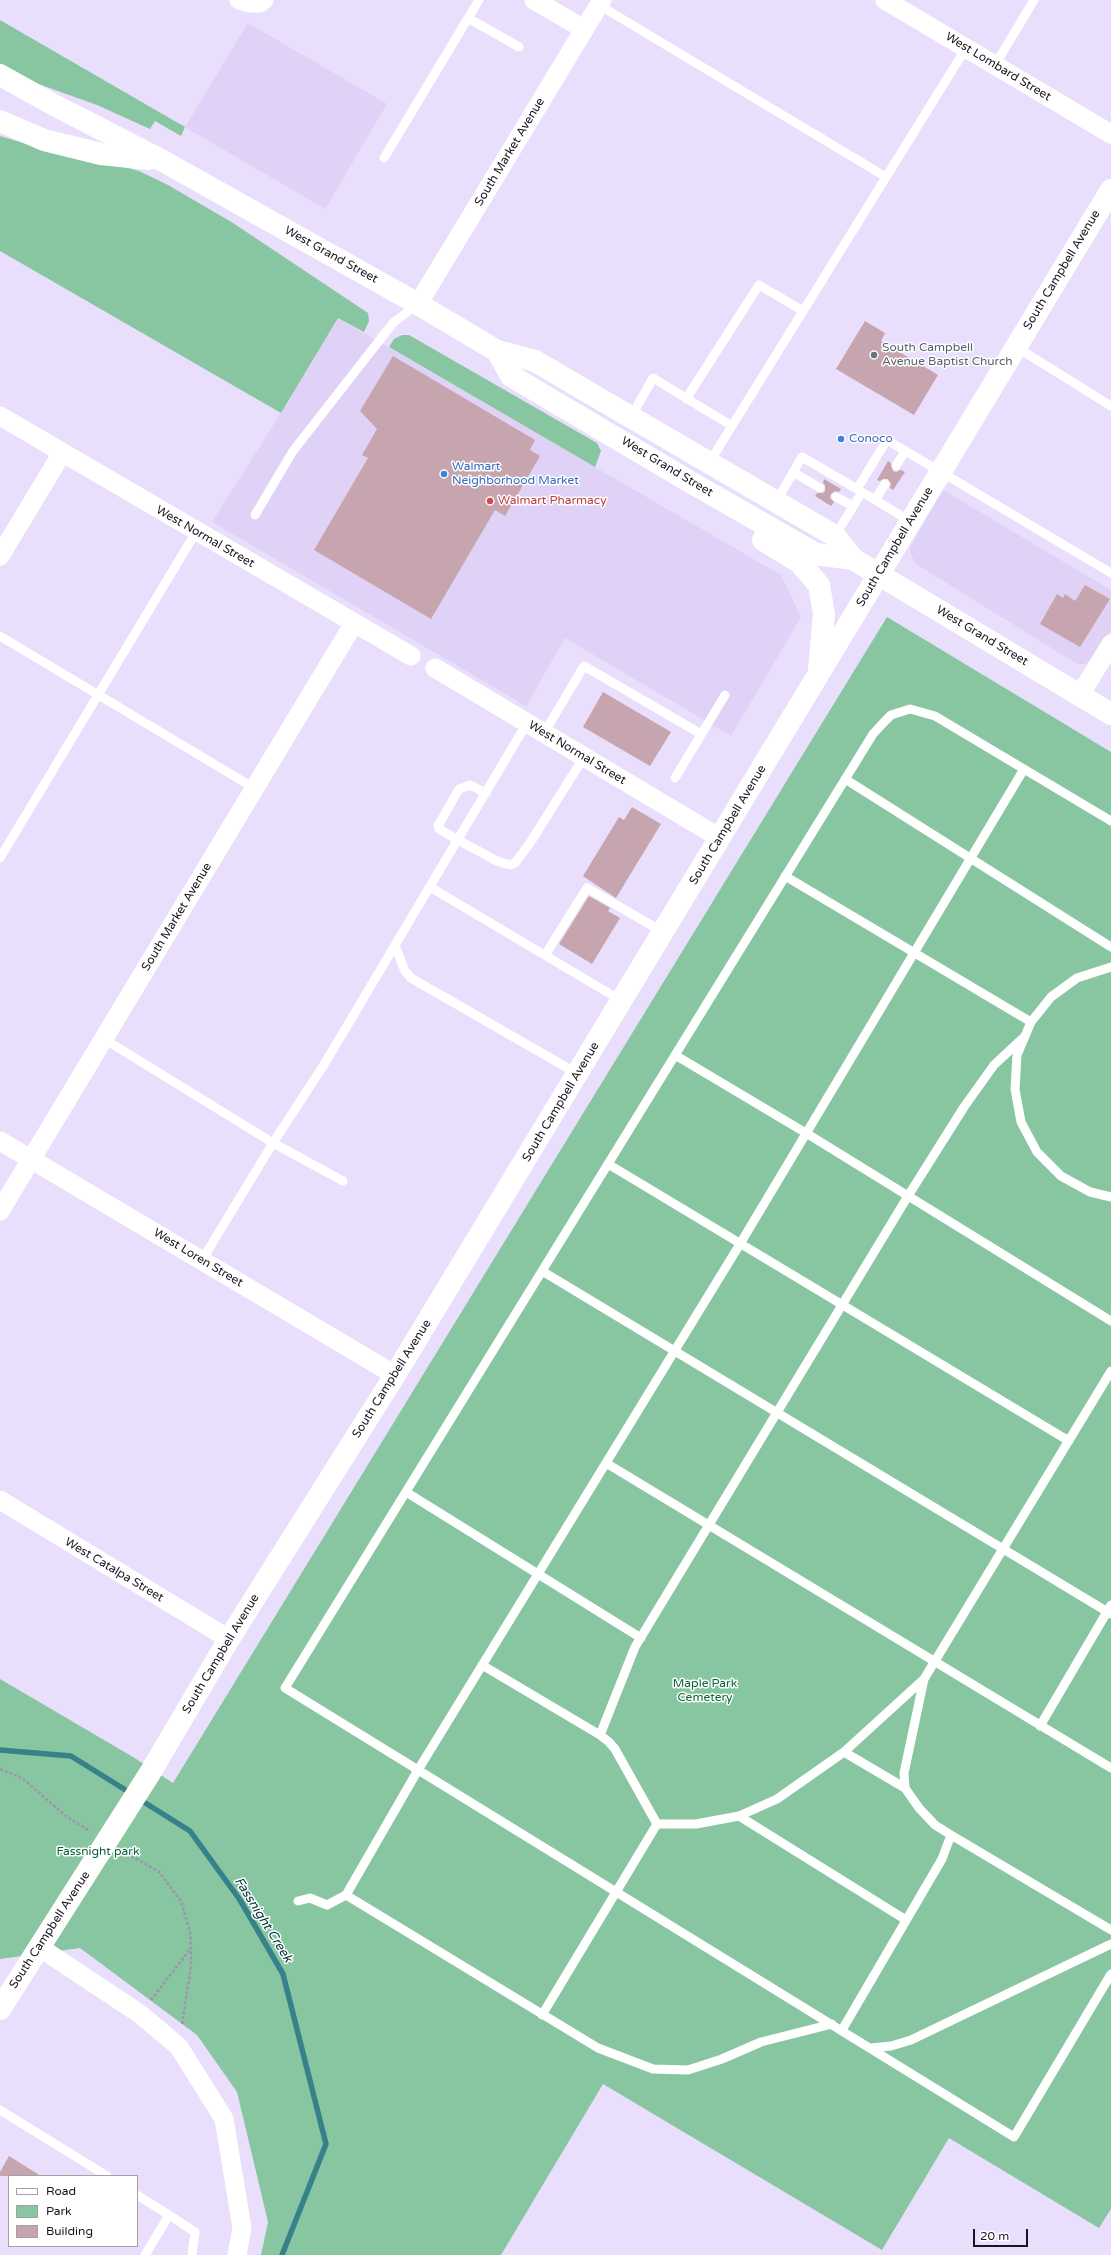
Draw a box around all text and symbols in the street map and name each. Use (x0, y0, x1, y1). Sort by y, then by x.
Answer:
street label: West Lombard Street (943, 30, 1053, 104)
street label: South Market Avenue (472, 95, 548, 209)
street label: South Campbell Avenue (1021, 208, 1103, 332)
street label: West Grand Street (282, 223, 380, 287)
place label: South Campbell Avenue Baptist Church (882, 341, 1013, 369)
marker: South Campbell Avenue Baptist Church (869, 350, 879, 360)
place label: Conoco (849, 432, 893, 446)
street label: West Grand Street (618, 434, 716, 500)
marker: Conoco (836, 434, 846, 444)
place label: Walmart Neighborhood Market (452, 460, 579, 488)
marker: Walmart Neighborhood Market (439, 469, 449, 479)
street label: South Campbell Avenue (854, 485, 936, 609)
place label: Walmart Pharmacy (498, 494, 607, 508)
marker: Walmart Pharmacy (485, 496, 495, 506)
street label: West Normal Street (153, 503, 257, 571)
street label: West Grand Street (933, 603, 1031, 669)
street label: West Normal Street (526, 718, 628, 788)
street label: South Campbell Avenue (687, 763, 769, 887)
street label: South Market Avenue (139, 860, 215, 974)
street label: South Campbell Avenue (520, 1040, 602, 1164)
street label: West Loren Street (151, 1226, 245, 1290)
street label: South Campbell Avenue (350, 1317, 434, 1441)
street label: West Catalpa Street (62, 1535, 166, 1605)
street label: South Campbell Avenue (180, 1592, 262, 1716)
park label: Maple Park Cemetery (673, 1677, 737, 1705)
park label: Fassnight park (57, 1845, 139, 1859)
street label: South Campbell Avenue (7, 1869, 93, 1991)
water label: Fassnight Creek (231, 1874, 295, 1966)
legend (8, 2175, 138, 2247)
text: Road (46, 2184, 76, 2198)
text: Park (46, 2204, 72, 2218)
scale bar (975, 2221, 1030, 2247)
text: Building (46, 2224, 93, 2238)
text: 20 m (980, 2229, 1009, 2243)

